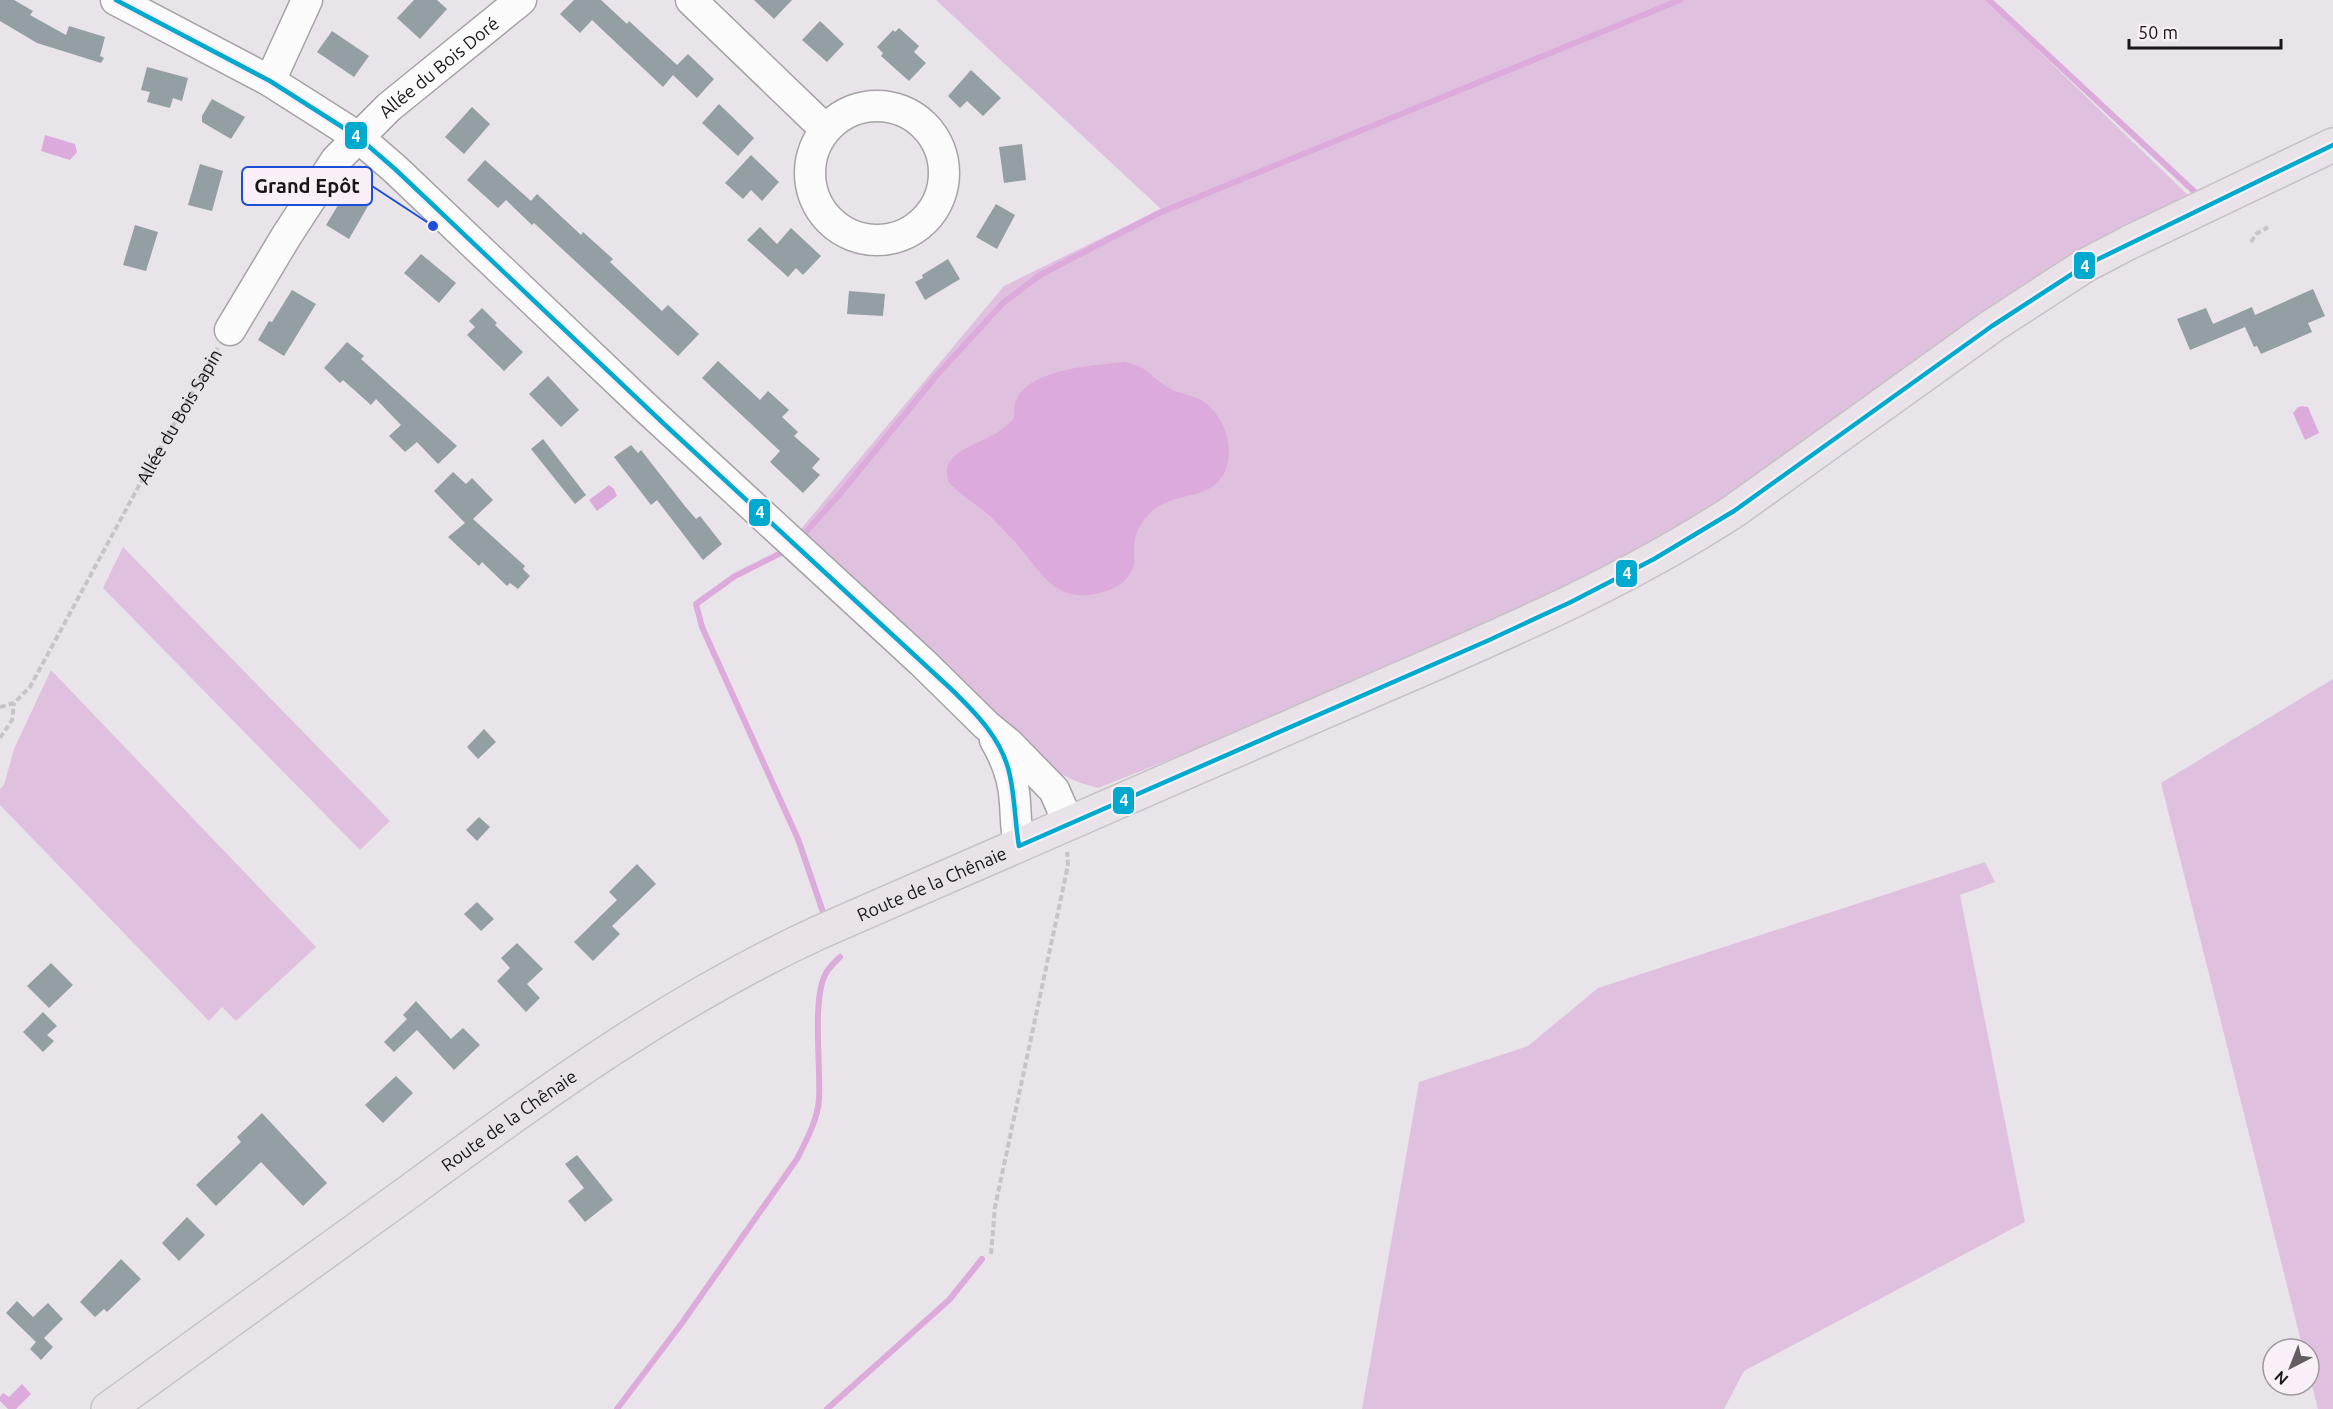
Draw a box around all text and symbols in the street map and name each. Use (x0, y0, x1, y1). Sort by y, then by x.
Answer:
street label: Allée du Bois Doré (374, 12, 502, 122)
scale bar (2129, 12, 2280, 50)
text: 50 m (2138, 22, 2178, 42)
line badge: 4 (344, 121, 368, 150)
text: 4 (351, 127, 361, 145)
callout: Grand Epôt (242, 167, 372, 205)
text: Grand Epôt (254, 174, 360, 197)
line badge: 4 (2073, 251, 2096, 280)
text: 4 (2080, 257, 2090, 275)
street label: Allée du Bois Sapin (132, 345, 225, 487)
line badge: 4 (748, 498, 771, 527)
text: 4 (755, 503, 765, 521)
line badge: 4 (1615, 559, 1638, 588)
text: 4 (1622, 564, 1632, 582)
line badge: 4 (1112, 786, 1135, 815)
text: 4 (1119, 791, 1129, 809)
street label: Route de la Chênaie (854, 842, 1009, 925)
street label: Route de la Chênaie (437, 1065, 580, 1175)
north arrow (2261, 1337, 2321, 1397)
text: N (2271, 1367, 2291, 1389)

